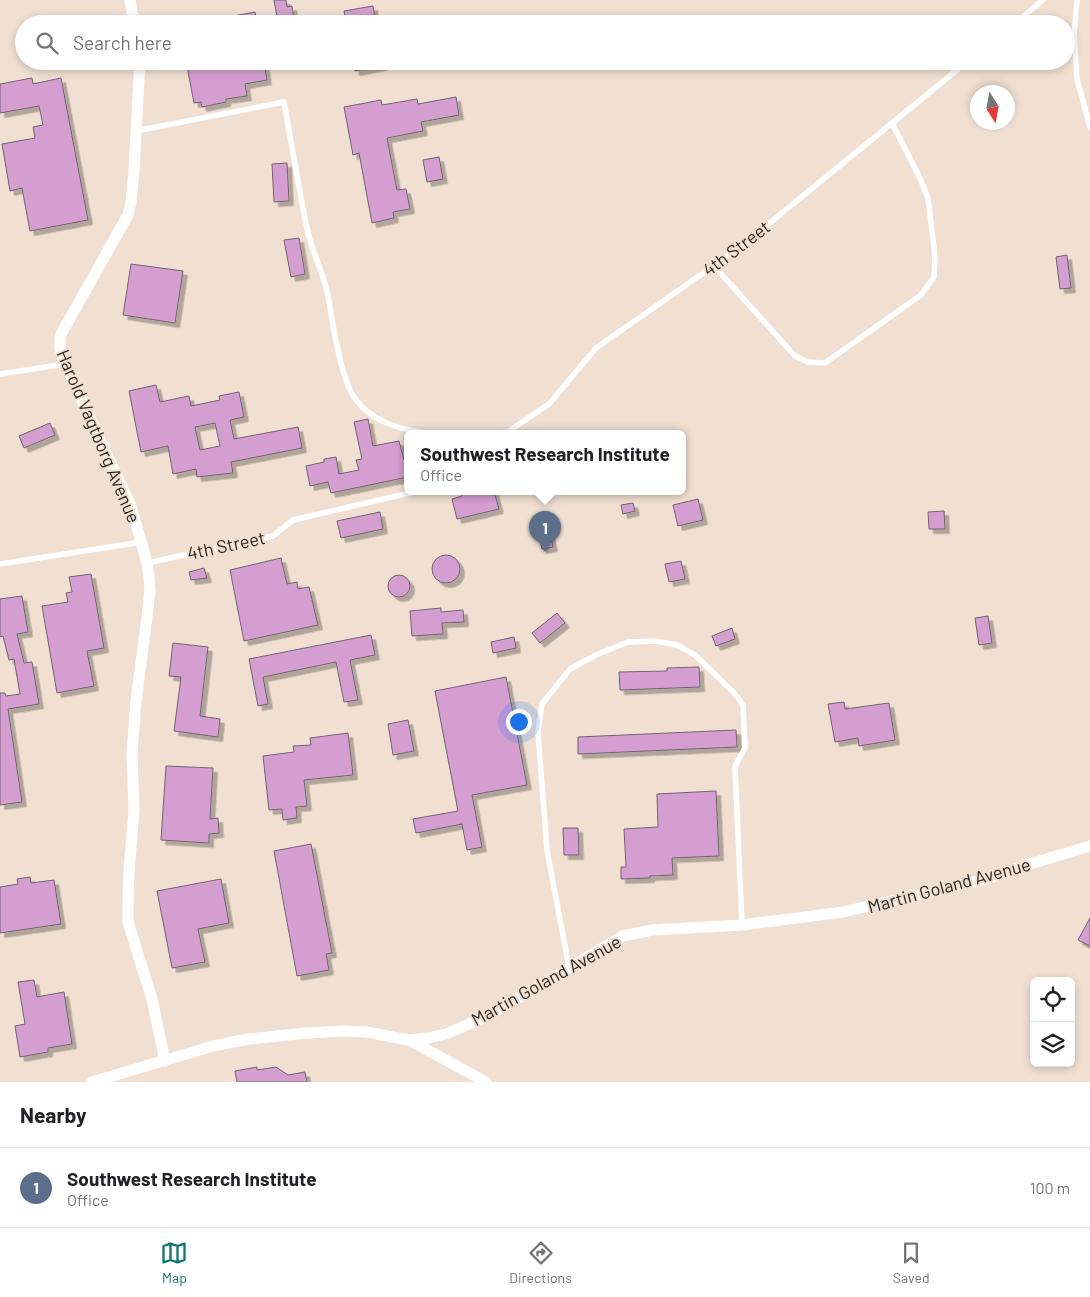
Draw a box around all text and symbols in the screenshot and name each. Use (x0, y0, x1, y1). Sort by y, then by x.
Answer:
search box (15, 15, 1075, 70)
icon: search (33, 29, 61, 57)
text: Search here (73, 31, 172, 54)
north arrow (970, 85, 1015, 130)
street label: 4th Street (698, 215, 774, 281)
street label: Harold Vagtborg Avenue (52, 346, 146, 526)
popup (404, 430, 686, 495)
text: Southwest Research Institute (420, 442, 670, 465)
text: Office (420, 465, 462, 484)
pin: 1 (529, 511, 561, 552)
street label: 4th Street (185, 526, 267, 564)
your location (506, 709, 532, 735)
street label: Martin Goland Avenue (865, 853, 1033, 917)
street label: Martin Goland Avenue (467, 930, 625, 1030)
map controls (1030, 977, 1075, 1067)
button: locate (1030, 977, 1075, 1022)
button: layers (1030, 1022, 1075, 1067)
text: Nearby (20, 1102, 86, 1127)
text: Southwest Research Institute (67, 1167, 317, 1190)
text: 1 (33, 1178, 39, 1197)
text: 100 m (1030, 1178, 1070, 1197)
text: Office (67, 1190, 109, 1209)
tab: Map (160, 1239, 188, 1286)
tab: Directions (509, 1239, 572, 1286)
tab: Saved (893, 1239, 930, 1286)

